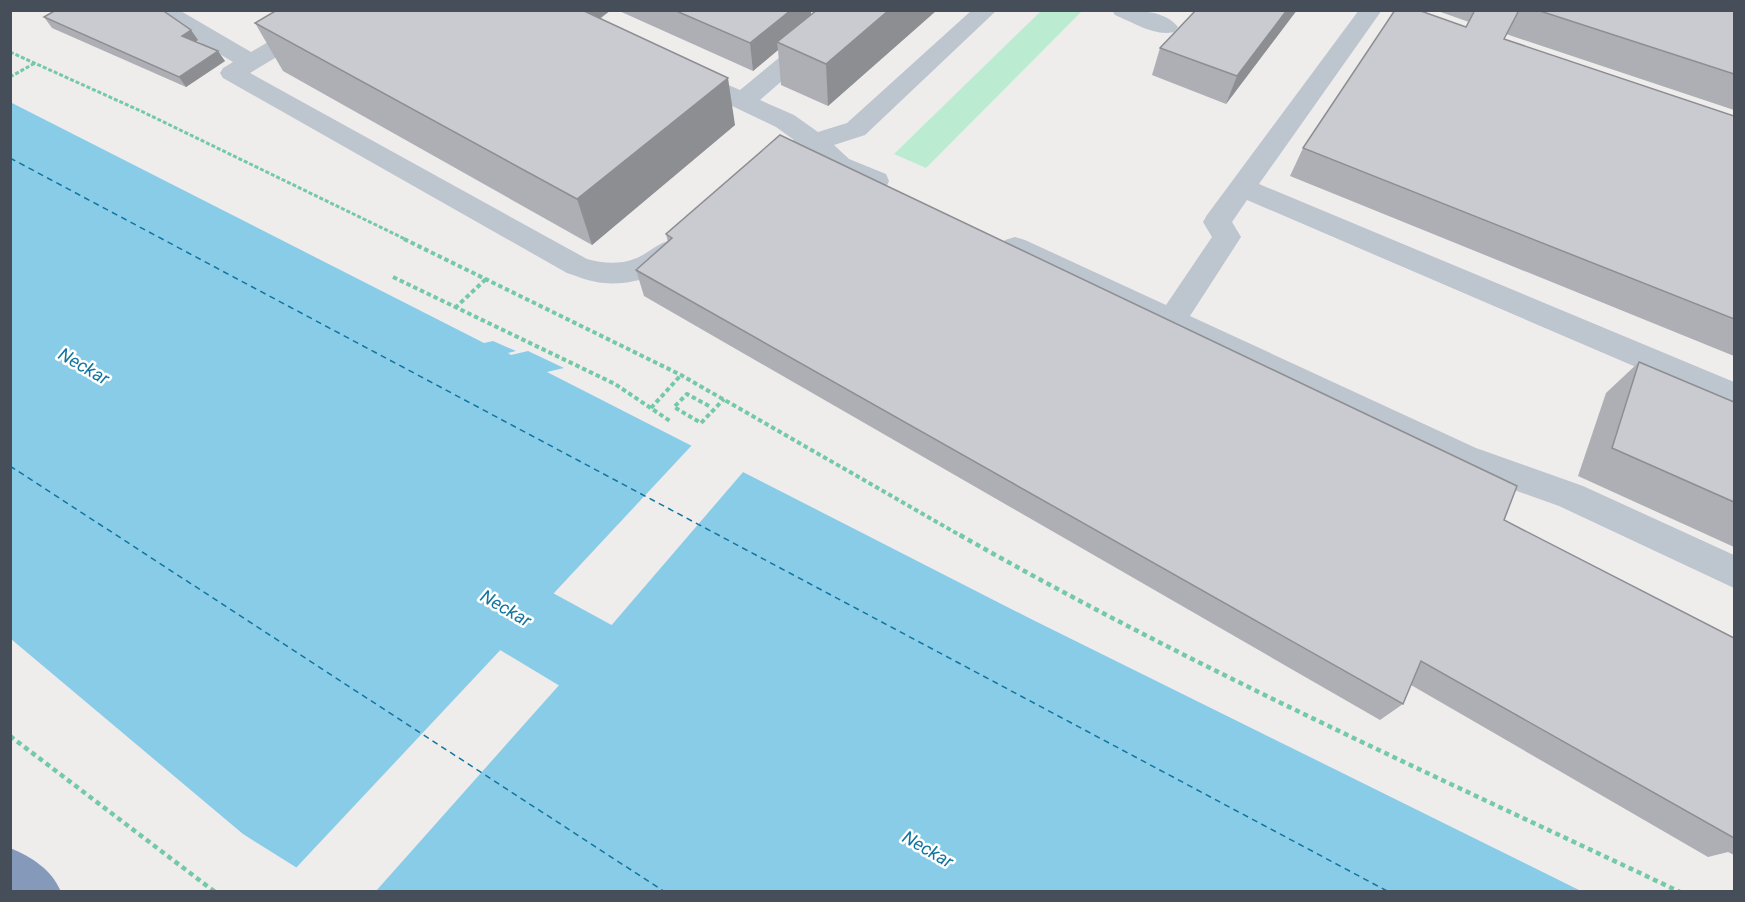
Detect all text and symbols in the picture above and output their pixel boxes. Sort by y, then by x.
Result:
water label: Neckar [55,343,114,389]
water label: Neckar [477,585,536,631]
water label: Neckar [899,826,958,872]

